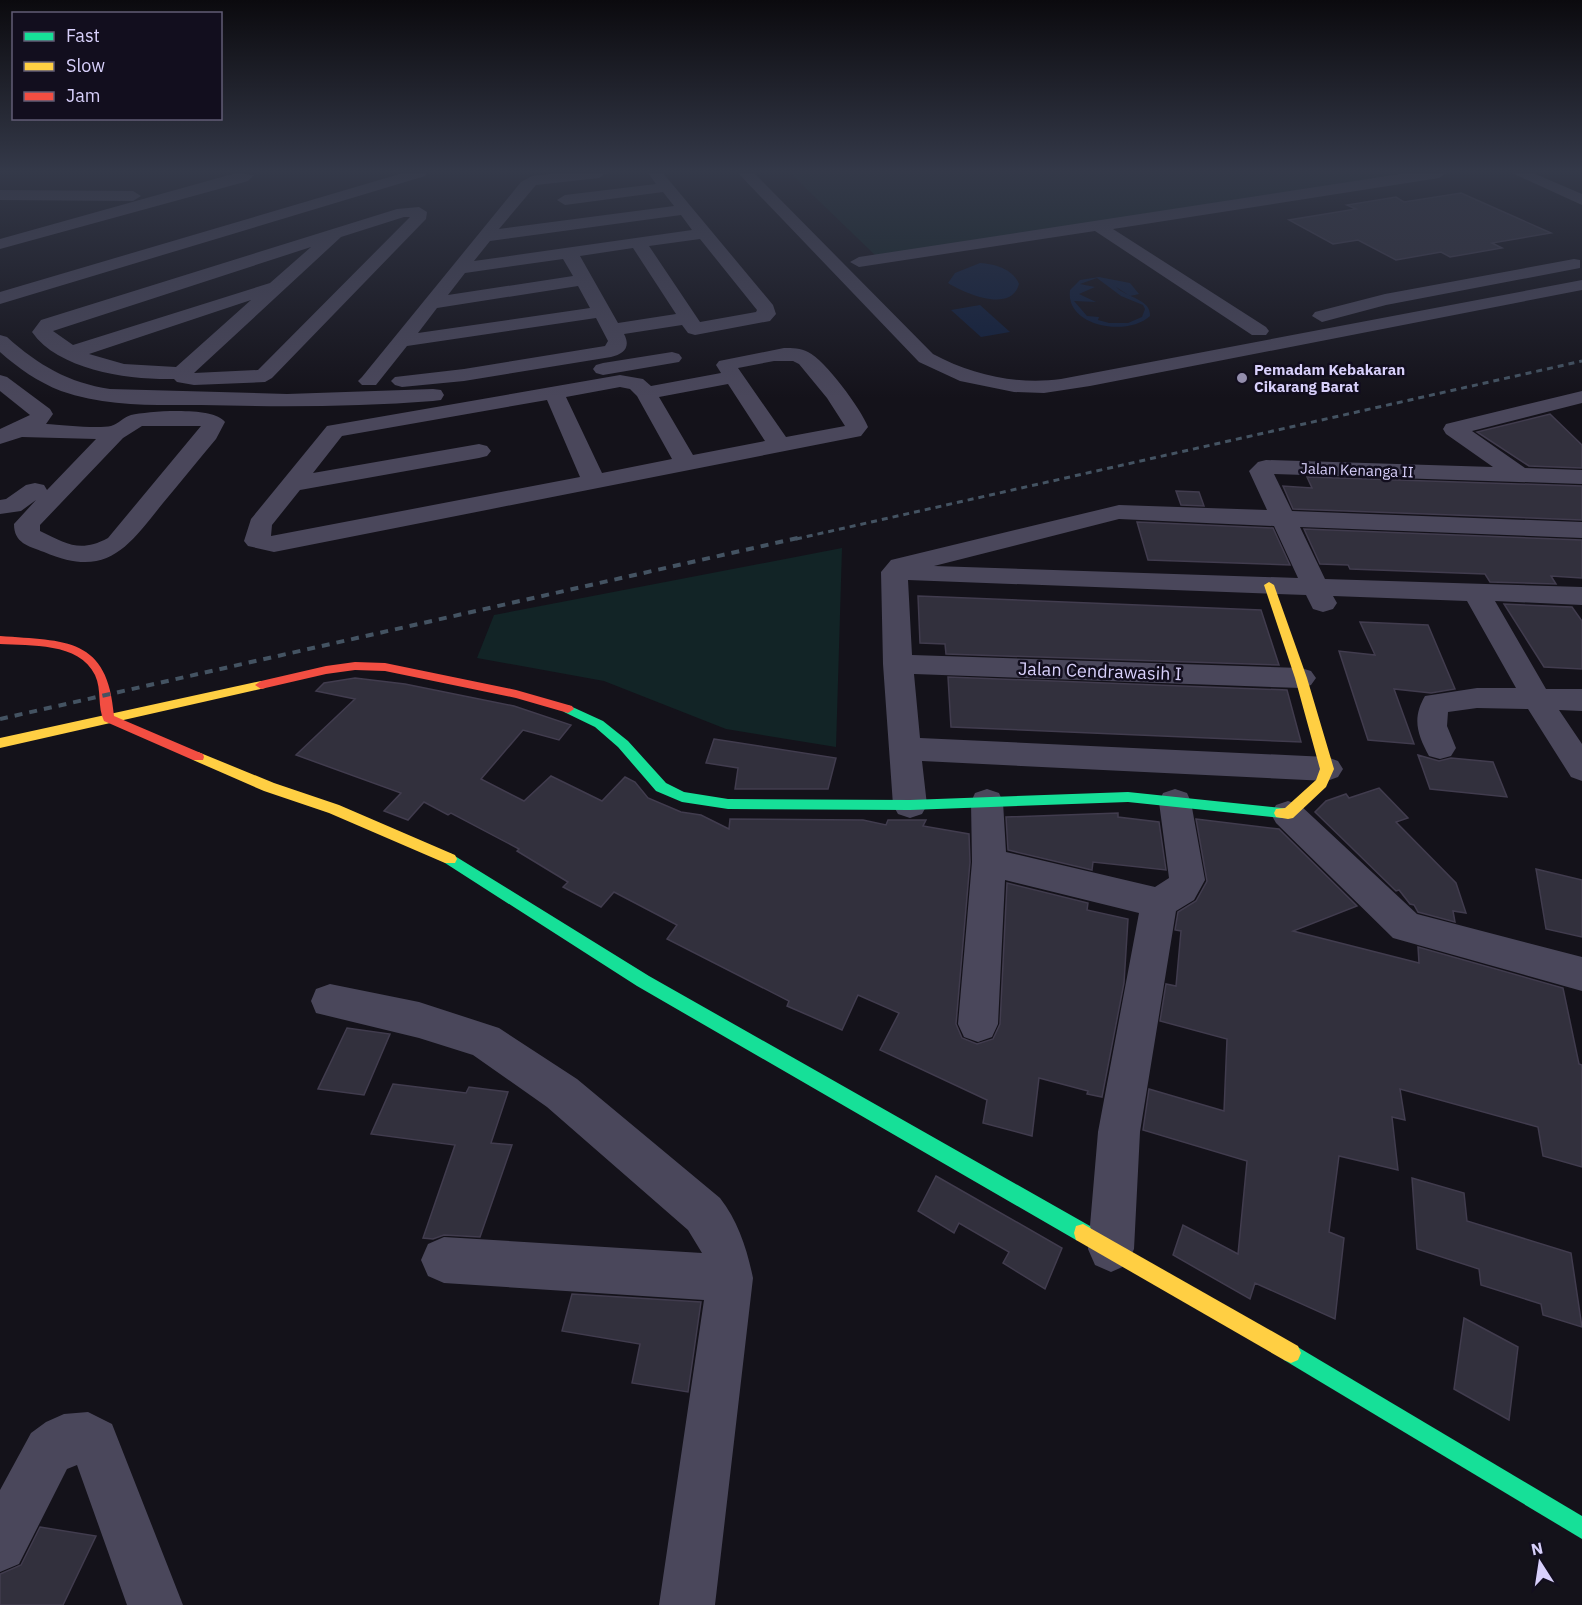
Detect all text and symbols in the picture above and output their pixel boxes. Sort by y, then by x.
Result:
legend [12,12,222,120]
text: Fast [66,24,100,47]
text: Slow [66,54,105,77]
text: Jam [66,84,101,107]
place label: Pemadam Kebakaran Cikarang Barat [1254,360,1405,396]
marker: Pemadam Kebakaran Cikarang Barat [1235,371,1249,385]
street label: Jalan Kenanga II [1300,459,1414,481]
street label: Jalan Cendrawasih I [1018,657,1182,685]
north arrow [1510,1533,1570,1593]
text: N [1529,1537,1545,1559]

